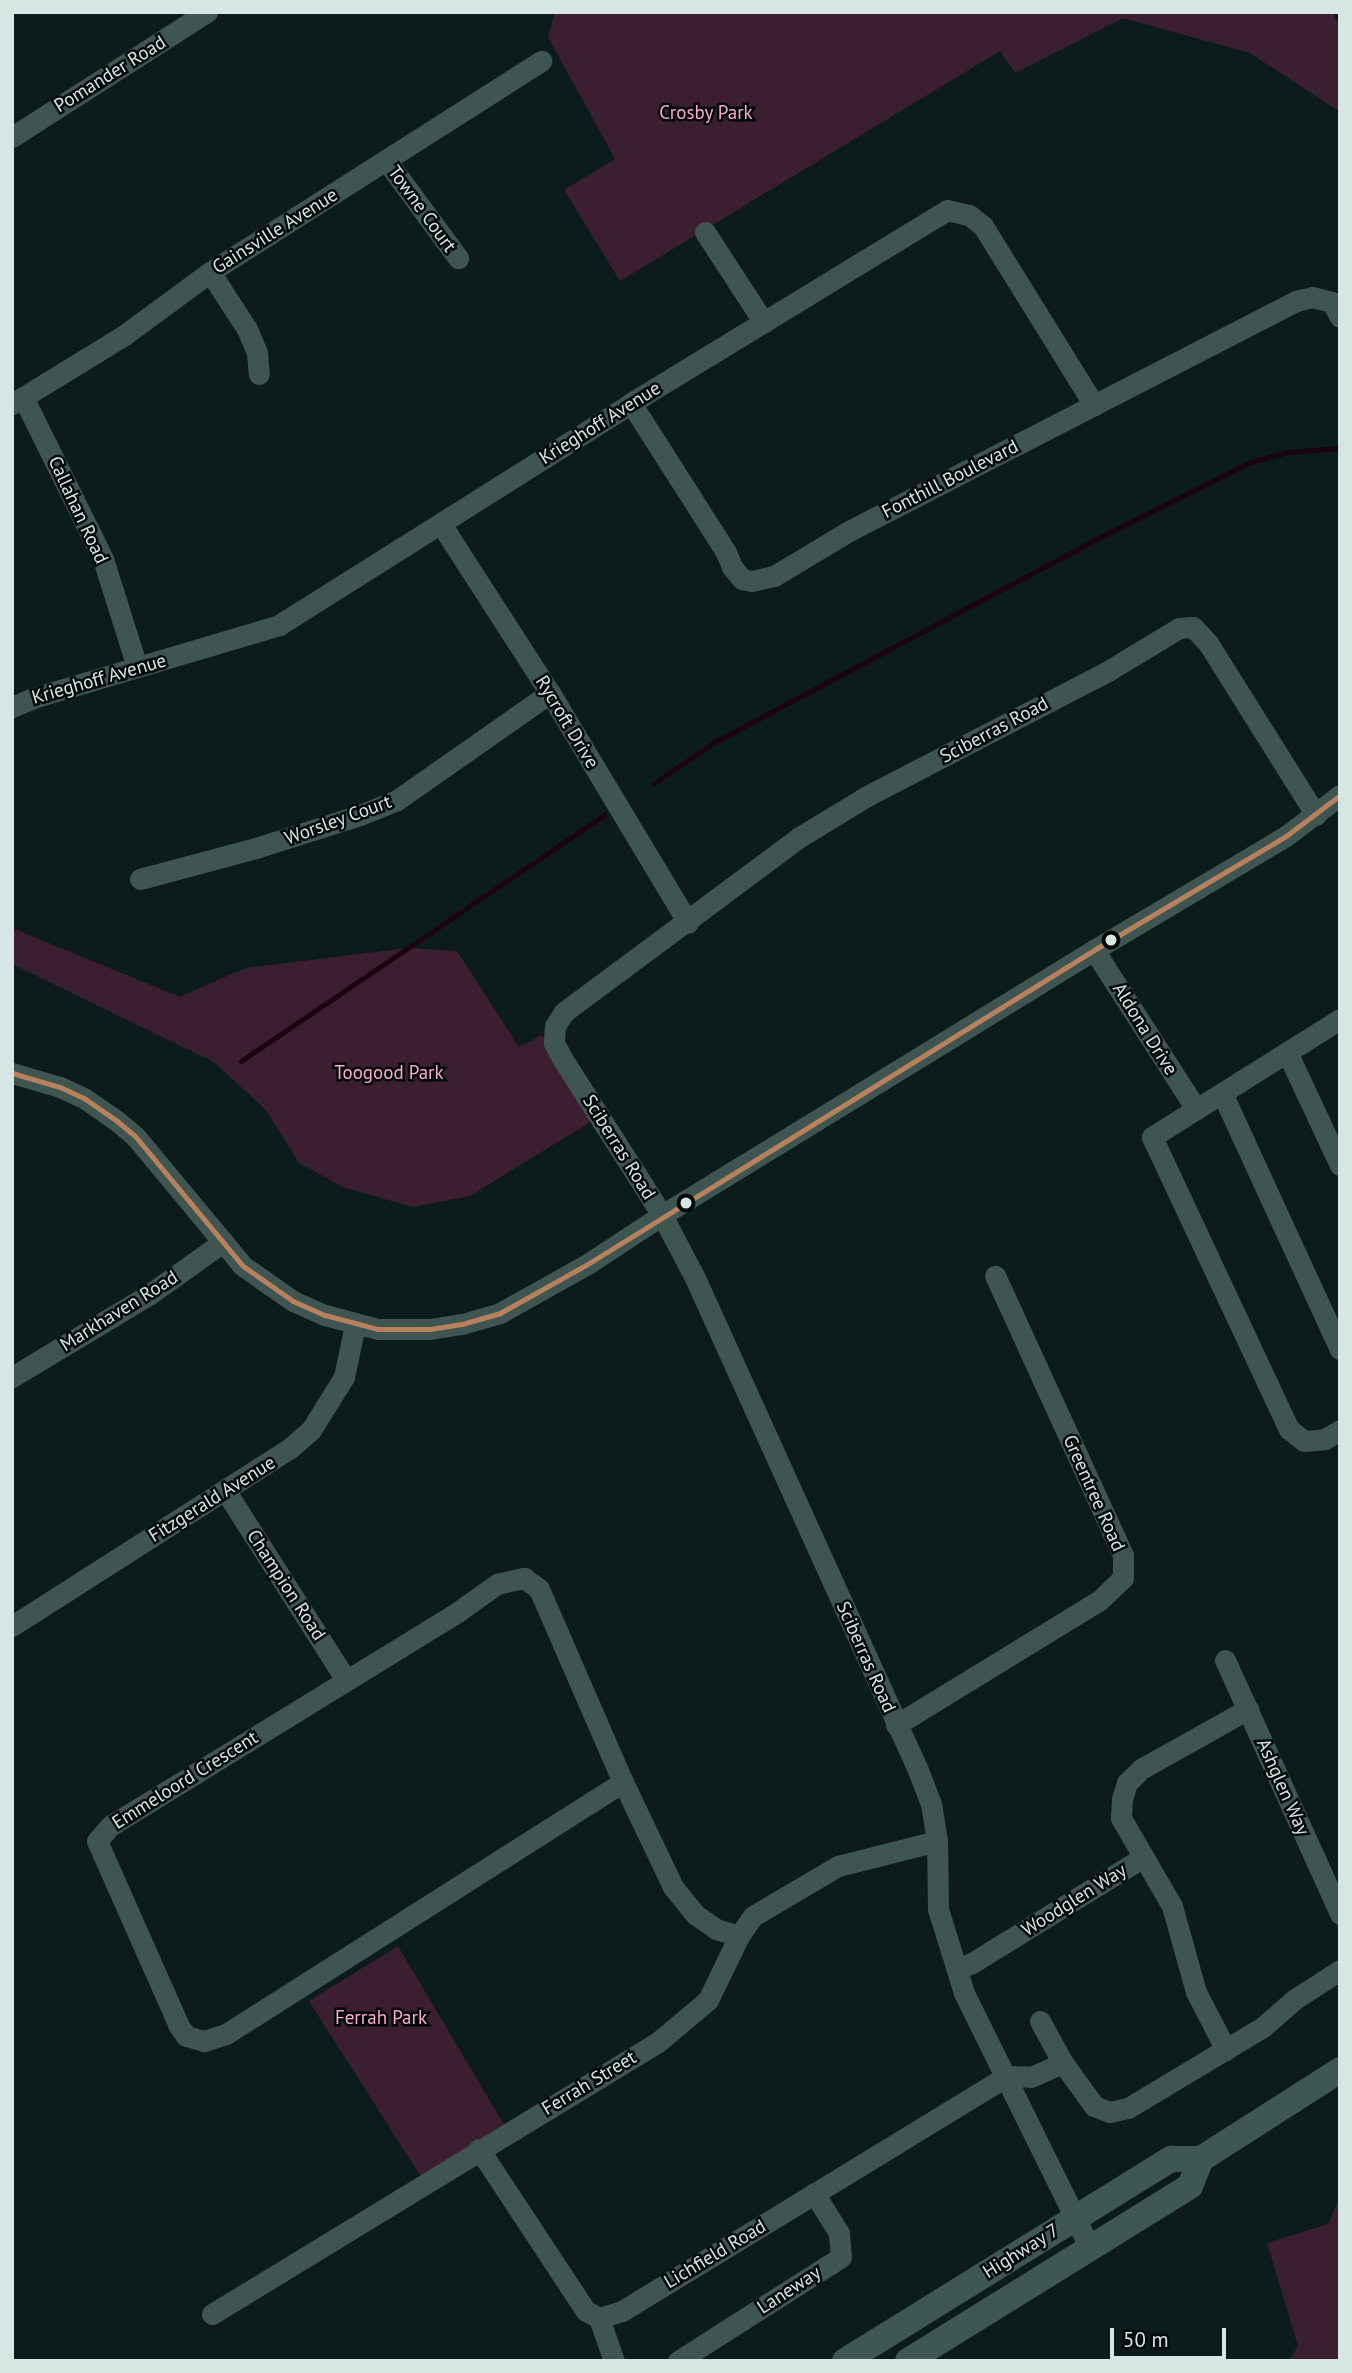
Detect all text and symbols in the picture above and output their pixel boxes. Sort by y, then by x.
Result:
street label: Pomander Road [50,31,170,117]
park label: Crosby Park [659,102,753,124]
street label: Towne Court [383,161,461,257]
street label: Gainsville Avenue [208,183,342,279]
street label: Krieghoff Avenue [535,376,665,470]
street label: Fonthill Boulevard [878,435,1022,523]
street label: Callahan Road [43,453,113,567]
street label: Krieghoff Avenue [29,649,169,709]
street label: Rycroft Drive [530,671,604,773]
street label: Sciberras Road [936,692,1052,768]
street label: Worsley Court [281,790,395,850]
unlabelled marker [1104,933,1118,947]
street label: Aldona Drive [1108,979,1182,1079]
park label: Toogood Park [334,1062,444,1084]
street label: Sciberras Road [578,1090,660,1204]
unlabelled marker [679,1196,693,1210]
street label: Markhaven Road [56,1266,182,1356]
street label: Greentree Road [1058,1431,1130,1555]
street label: Fitzgerald Avenue [144,1451,280,1547]
street label: Champion Road [242,1525,330,1645]
street label: Sciberras Road [831,1598,901,1716]
street label: Emmeloord Crescent [108,1726,262,1834]
street label: Ashglen Way [1252,1735,1314,1839]
street label: Woodglen Way [1017,1859,1131,1941]
park label: Ferrah Park [335,2007,427,2029]
street label: Ferrah Street [538,2046,640,2120]
street label: Lichfield Road [660,2215,770,2293]
street label: Highway 7 [978,2219,1064,2283]
street label: Laneway [753,2261,825,2319]
scale bar [1114,2314,1230,2358]
text: 50 m [1123,2326,1169,2353]

